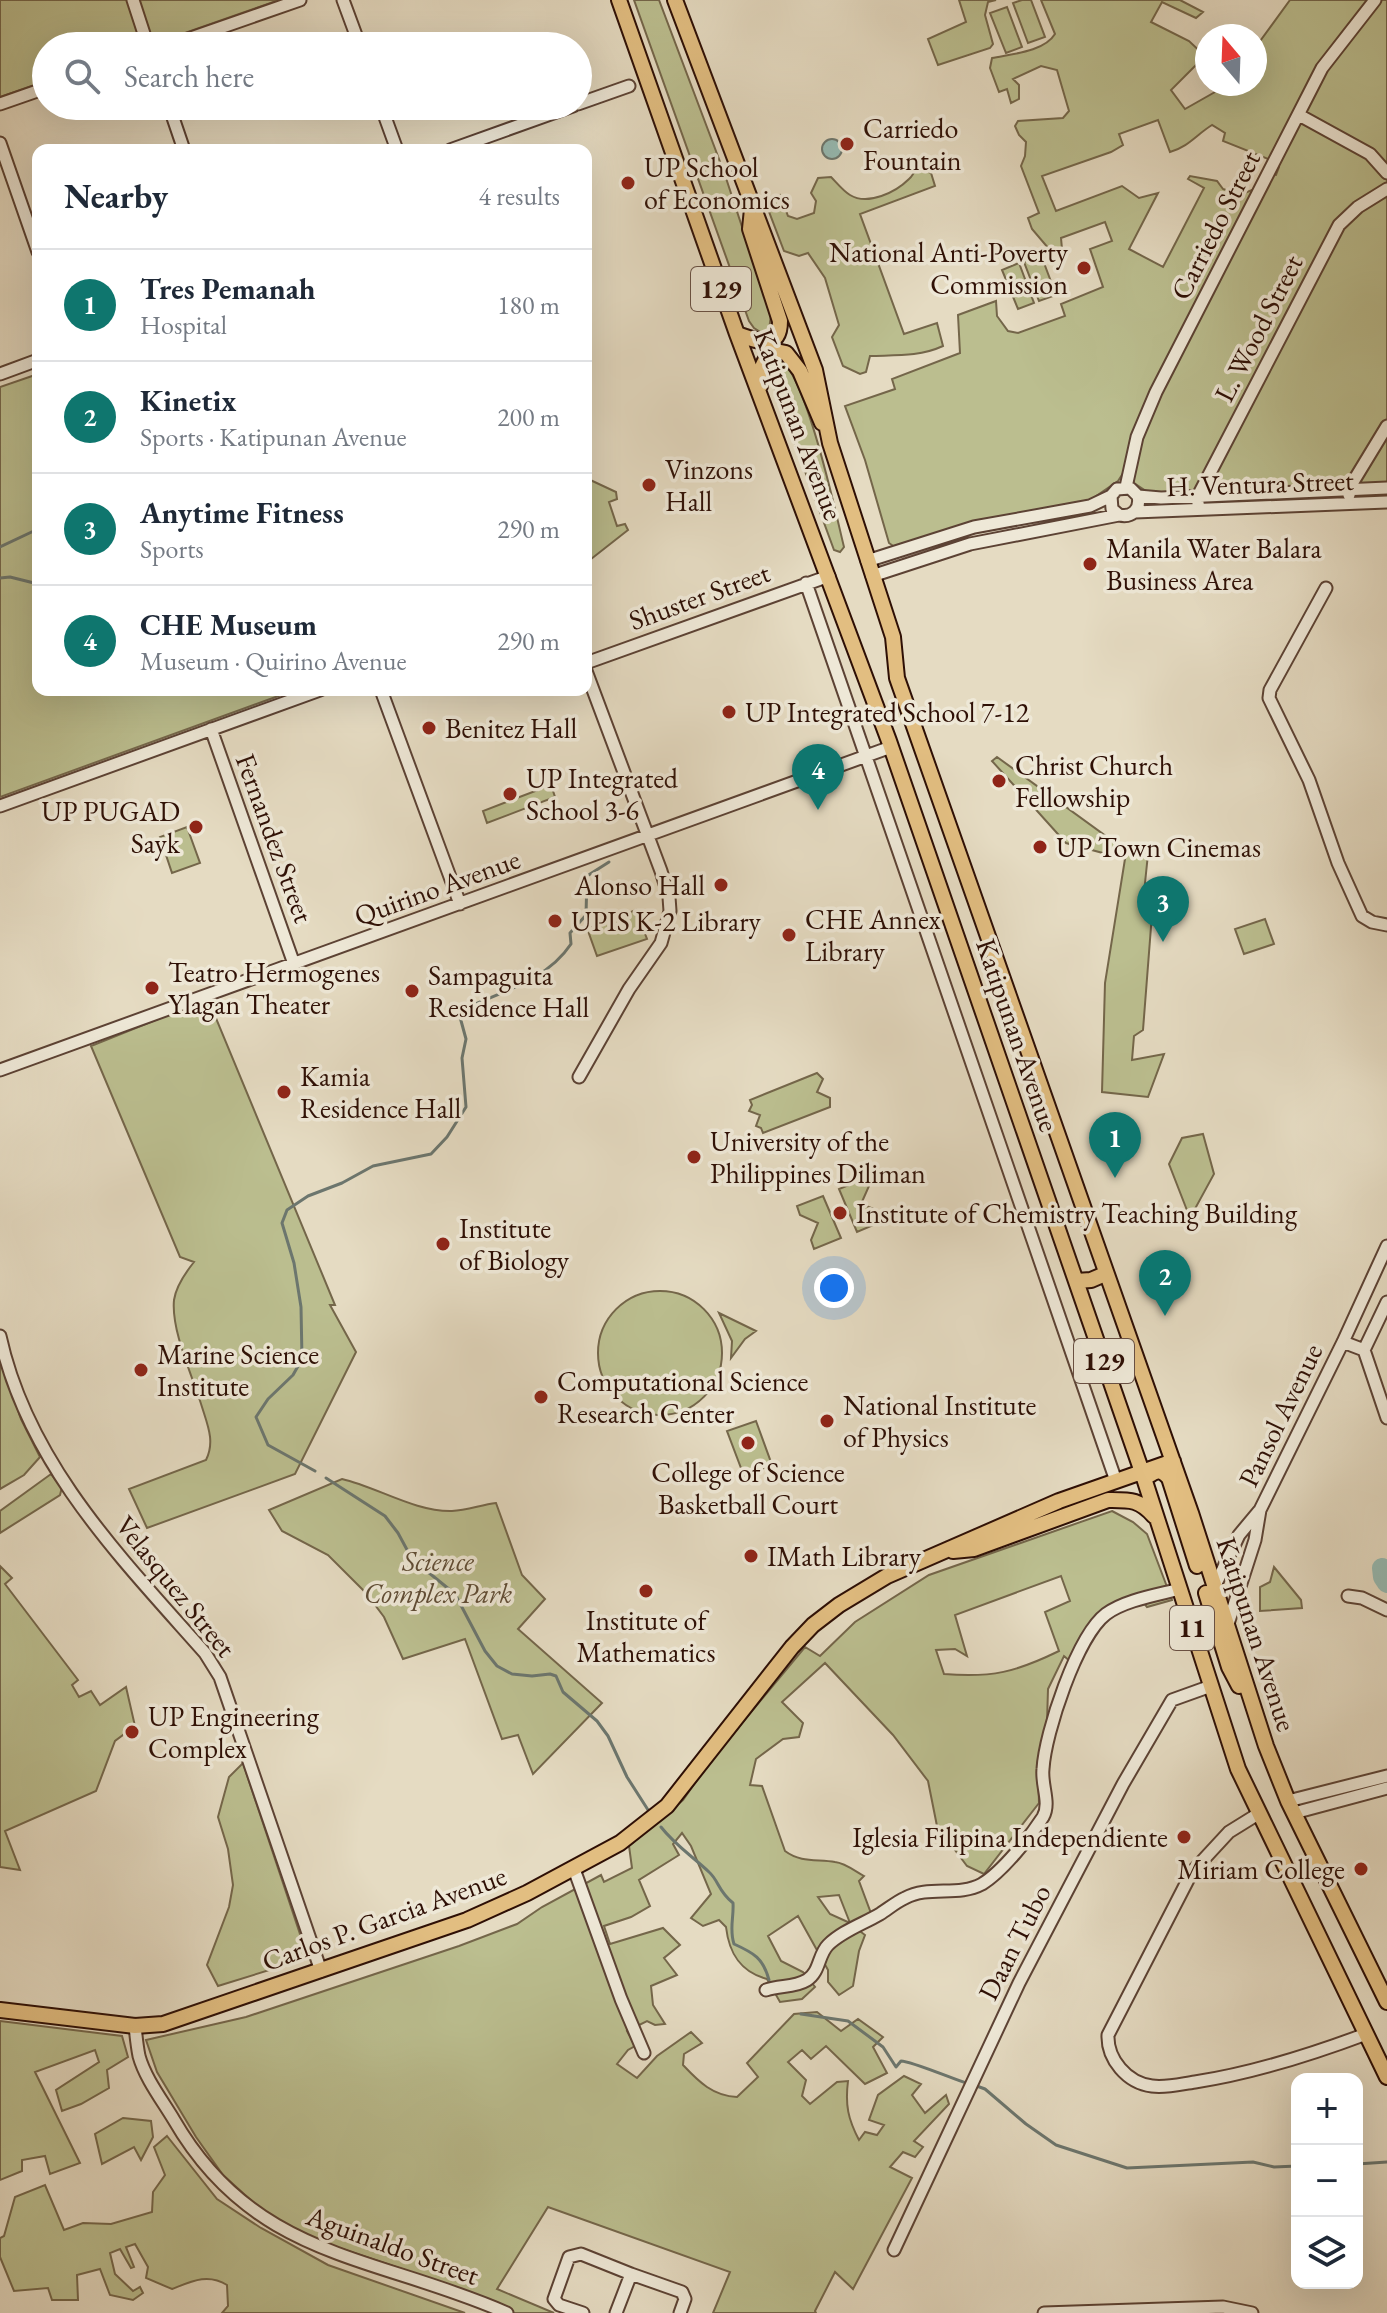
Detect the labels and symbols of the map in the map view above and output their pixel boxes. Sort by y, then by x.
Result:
north arrow [1195,24,1267,96]
place label: Carriedo Fountain [863,110,962,178]
marker: Carriedo Fountain [838,135,856,153]
street label: Carriedo Street [1162,144,1268,306]
place label: UP School of Economics [644,149,790,217]
marker: UP School of Economics [619,174,637,192]
place label: National Anti-Poverty Commission [829,234,1069,302]
street label: L. Wood Street [1206,248,1311,408]
marker: National Anti-Poverty Commission [1075,259,1093,277]
road number: 129 [691,267,751,311]
street label: Katipunan Avenue [746,323,852,525]
place label: Vinzons Hall [665,451,753,519]
street label: H. Ventura Street [1166,462,1355,504]
marker: Vinzons Hall [640,476,658,494]
place label: Manila Water Balara Business Area [1106,530,1323,598]
street label: Shuster Street [624,554,775,638]
marker: Manila Water Balara Business Area [1081,555,1099,573]
place label: UP Integrated School 7-12 [745,694,1030,730]
marker: UP Integrated School 7-12 [720,703,738,721]
place label: Benitez Hall [445,710,577,746]
marker: Benitez Hall [420,719,438,737]
pin: 4 [792,744,844,810]
place label: Christ Church Fellowship [1015,747,1173,815]
street label: Fernandez Street [228,749,322,928]
place label: UP Integrated School 3-6 [526,760,679,828]
marker: Christ Church Fellowship [990,772,1008,790]
marker: UP Integrated School 3-6 [501,785,519,803]
place label: UP PUGAD Sayk [41,793,181,861]
marker: UP PUGAD Sayk [187,818,205,836]
place label: UP Town Cinemas [1056,829,1261,865]
marker: UP Town Cinemas [1031,838,1049,856]
street label: Quirino Avenue [349,840,525,934]
place label: Alonso Hall [573,867,705,903]
marker: Alonso Hall [712,876,730,894]
pin: 3 [1137,876,1189,942]
place label: CHE Annex Library [805,901,940,969]
place label: UPIS K-2 Library [571,903,762,939]
marker: UPIS K-2 Library [546,912,564,930]
marker: CHE Annex Library [780,926,798,944]
street label: Katipunan Avenue [968,934,1068,1136]
place label: Teatro Hermogenes Ylagan Theater [168,954,380,1022]
place label: Sampaguita Residence Hall [428,957,590,1025]
marker: Teatro Hermogenes Ylagan Theater [143,979,161,997]
marker: Sampaguita Residence Hall [403,982,421,1000]
place label: Kamia Residence Hall [300,1058,462,1126]
marker: Kamia Residence Hall [275,1083,293,1101]
pin: 1 [1089,1112,1141,1178]
place label: University of the Philippines Diliman [710,1123,926,1191]
marker: University of the Philippines Diliman [685,1148,703,1166]
place label: Institute of Chemistry Teaching Building [856,1195,1298,1231]
marker: Institute of Chemistry Teaching Building [831,1204,849,1222]
place label: Institute of Biology [459,1210,570,1278]
marker: Institute of Biology [434,1235,452,1253]
pin: 2 [1139,1250,1191,1316]
your location [814,1268,854,1308]
place label: Marine Science Institute [157,1336,319,1404]
street label: Pansol Avenue [1230,1337,1330,1493]
road number: 129 [1074,1339,1134,1383]
marker: Marine Science Institute [132,1361,150,1379]
place label: Computational Science Research Center [557,1363,808,1431]
place label: National Institute of Physics [843,1387,1036,1455]
marker: Computational Science Research Center [532,1388,550,1406]
marker: National Institute of Physics [818,1412,836,1430]
marker: College of Science Basketball Court [739,1434,757,1452]
place label: College of Science Basketball Court [651,1454,845,1522]
street label: Velasquez Street [108,1508,244,1664]
street label: Katipunan Avenue [1209,1532,1305,1736]
place label: IMath Library [767,1538,922,1574]
park label: Science Complex Park [364,1543,513,1611]
marker: IMath Library [742,1547,760,1565]
marker: Institute of Mathematics [637,1582,655,1600]
place label: Institute of Mathematics [576,1602,716,1670]
road number: 11 [1170,1606,1214,1650]
place label: UP Engineering Complex [148,1698,320,1766]
marker: UP Engineering Complex [123,1723,141,1741]
place label: Iglesia Filipina Independiente [852,1819,1168,1855]
marker: Iglesia Filipina Independiente [1175,1828,1193,1846]
place label: Miriam College [1177,1851,1345,1887]
street label: Carlos P. Garcia Avenue [257,1857,511,1979]
marker: Miriam College [1352,1860,1370,1878]
street label: Daan Tubo [969,1878,1059,2006]
street label: Aguinaldo Street [301,2197,484,2293]

